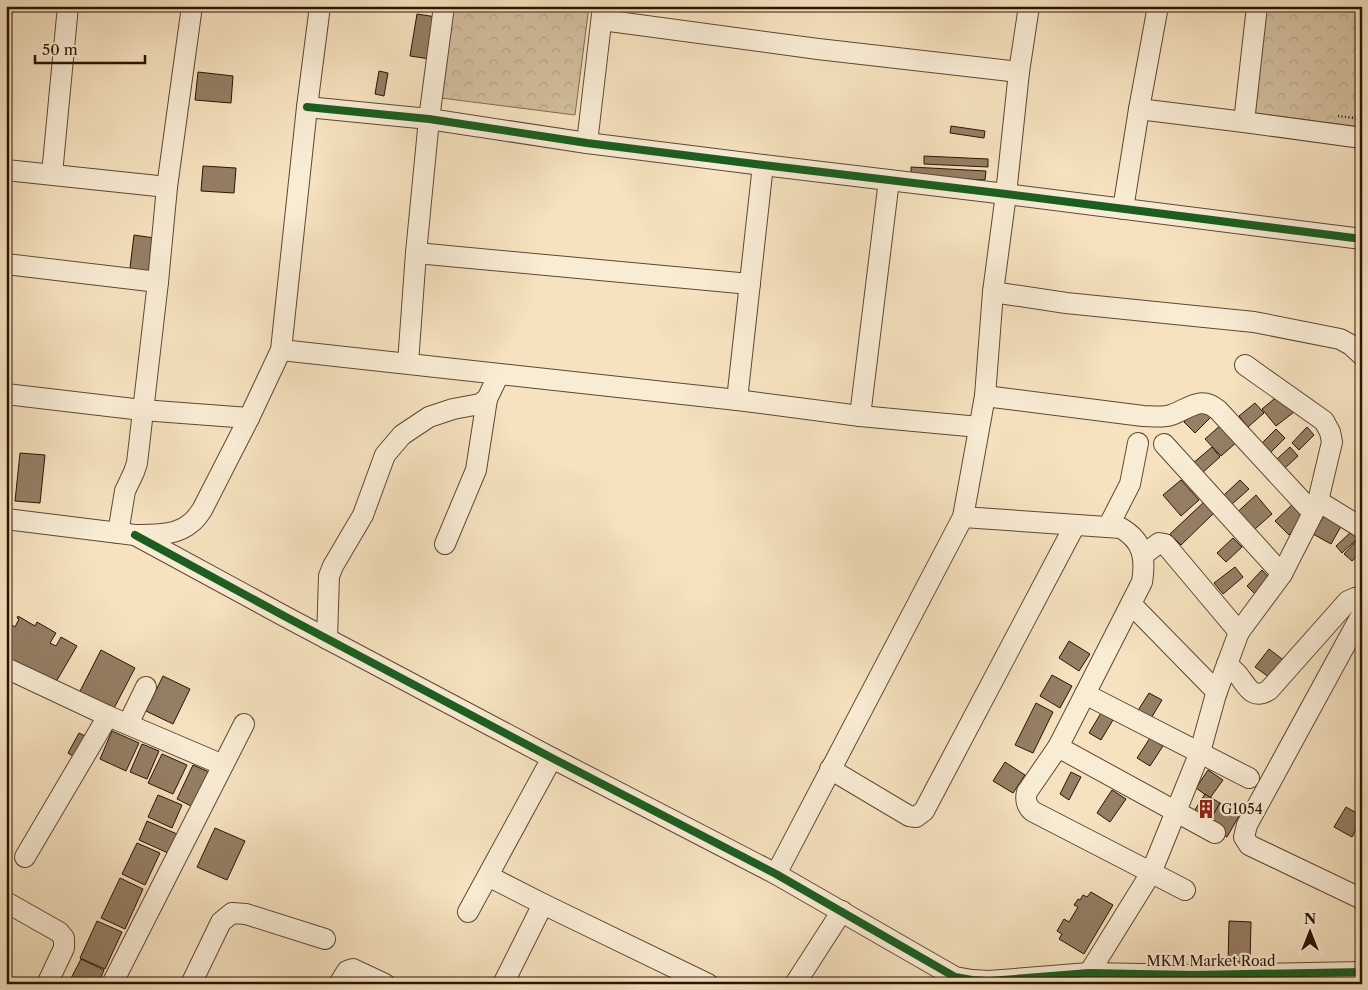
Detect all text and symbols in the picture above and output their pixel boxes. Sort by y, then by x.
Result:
scale bar [35,32,145,64]
text: 50 m [42,40,78,59]
building icon: G1054 [1195,798,1217,820]
place label: G1054 [1221,800,1263,818]
north arrow [1286,908,1336,958]
text: N [1304,910,1316,928]
street label: MKM Market Road [1147,952,1276,970]

